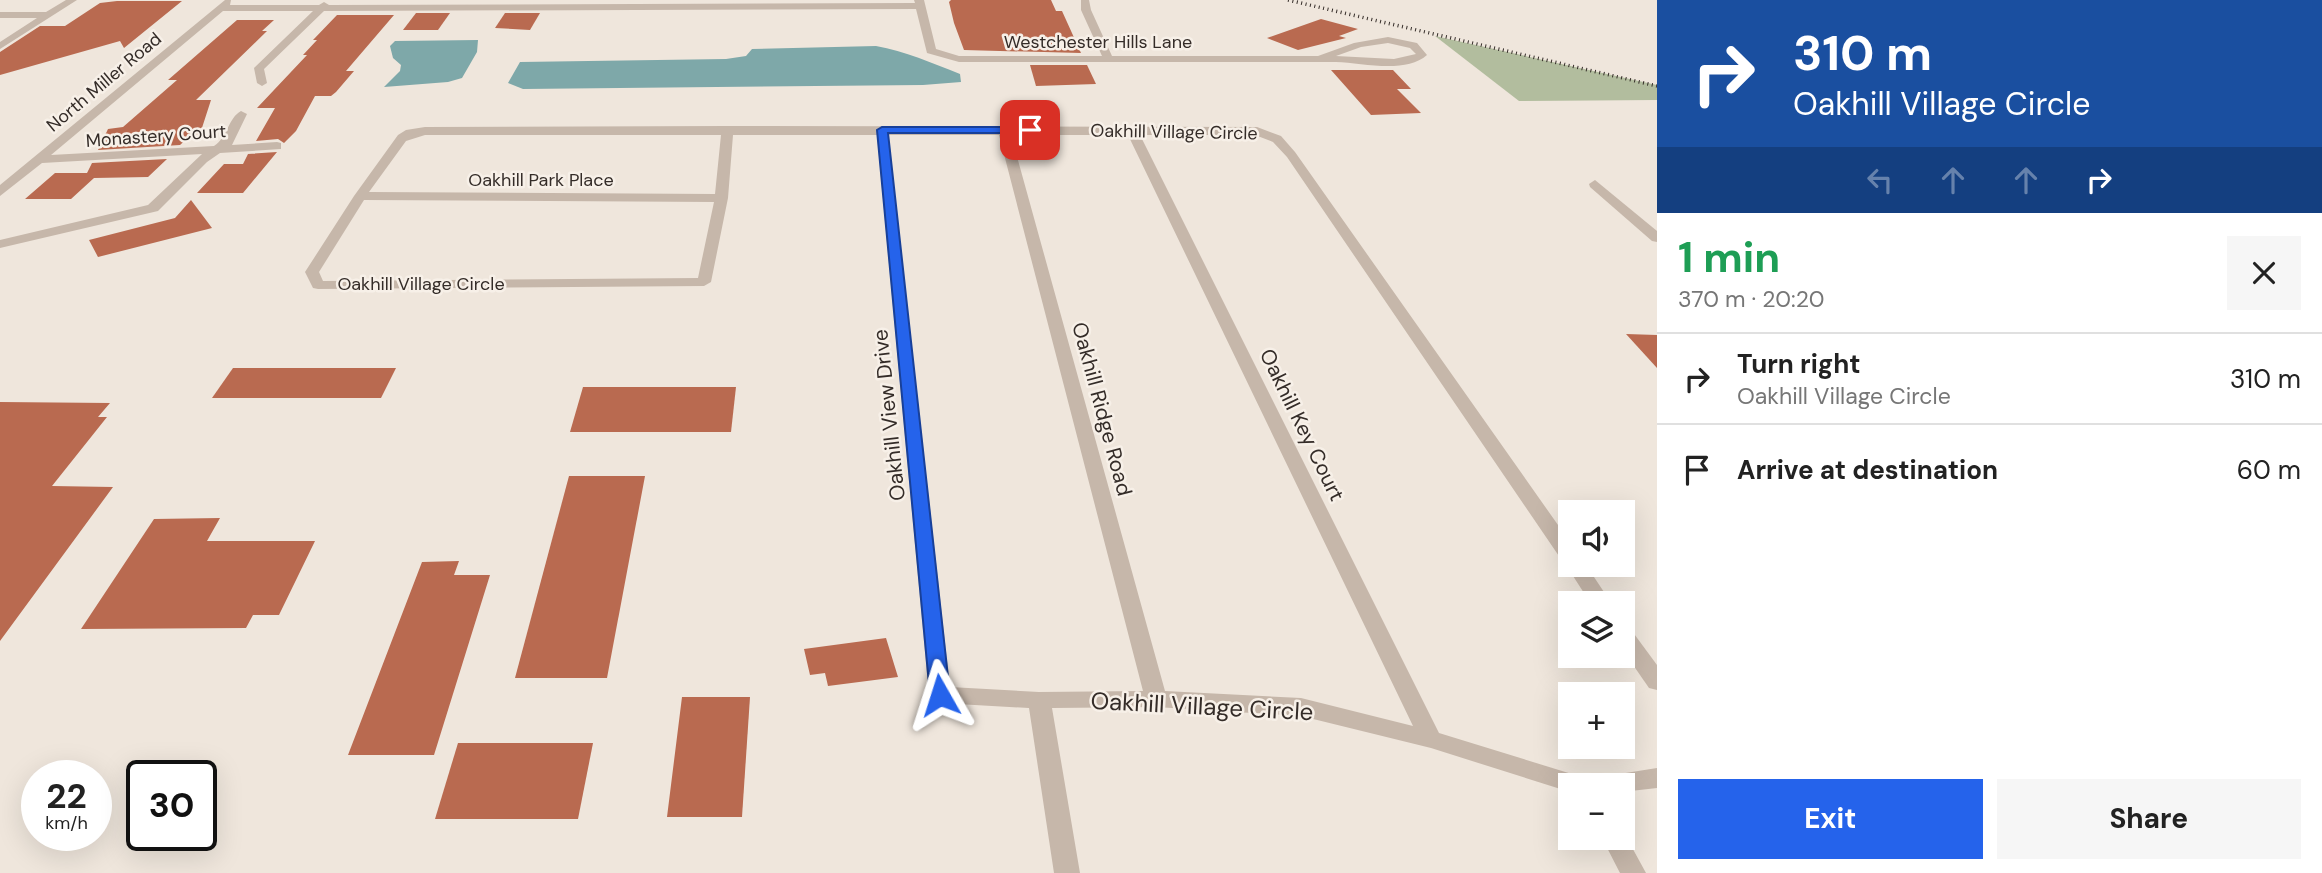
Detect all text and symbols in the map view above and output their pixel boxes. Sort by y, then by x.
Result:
text: 310 m [1793,21,1932,85]
street label: North Miller Road [42,27,166,137]
icon: right [1678,28,1769,119]
street label: Westchester Hills Lane [1004,30,1192,54]
text: Oakhill Village Circle [1793,83,2090,125]
pin [1000,100,1060,160]
icon: arrive [1011,111,1049,149]
street label: Monastery Court [85,119,227,153]
street label: Oakhill Village Circle [1090,119,1258,145]
icon: left [1861,161,1899,199]
icon: ahead [1934,161,1972,199]
icon: ahead [2007,161,2045,199]
icon: right [2080,161,2118,199]
street label: Oakhill Park Place [468,168,614,192]
text: 1 min [1678,230,1780,285]
button: close [2227,236,2301,310]
street label: Oakhill Village Circle [337,272,505,296]
text: 370 m · 20:20 [1678,284,1824,314]
street label: Oakhill Ridge Road [1065,319,1139,499]
street label: Oakhill View Drive [866,328,912,502]
street label: Oakhill Key Court [1253,344,1351,506]
text: Turn right [1737,347,1861,381]
icon: right [1678,360,1716,398]
text: 310 m [2230,362,2301,396]
text: Oakhill Village Circle [1737,381,1951,411]
icon: arrive [1678,451,1716,489]
text: Arrive at destination [1737,453,1998,487]
text: 60 m [2237,453,2301,487]
map controls [1558,500,1635,850]
button: sound [1558,500,1635,577]
button: layers [1558,591,1635,668]
position arrow [903,658,977,732]
button: + [1558,682,1635,759]
street label: Oakhill Village Circle [1090,685,1314,727]
speed limit sign: 30 [126,760,217,851]
text: 22 [46,773,87,819]
button: − [1558,773,1635,850]
button: Exit [1678,779,1983,859]
button: Share [1997,779,2301,859]
text: km/h [45,811,88,835]

